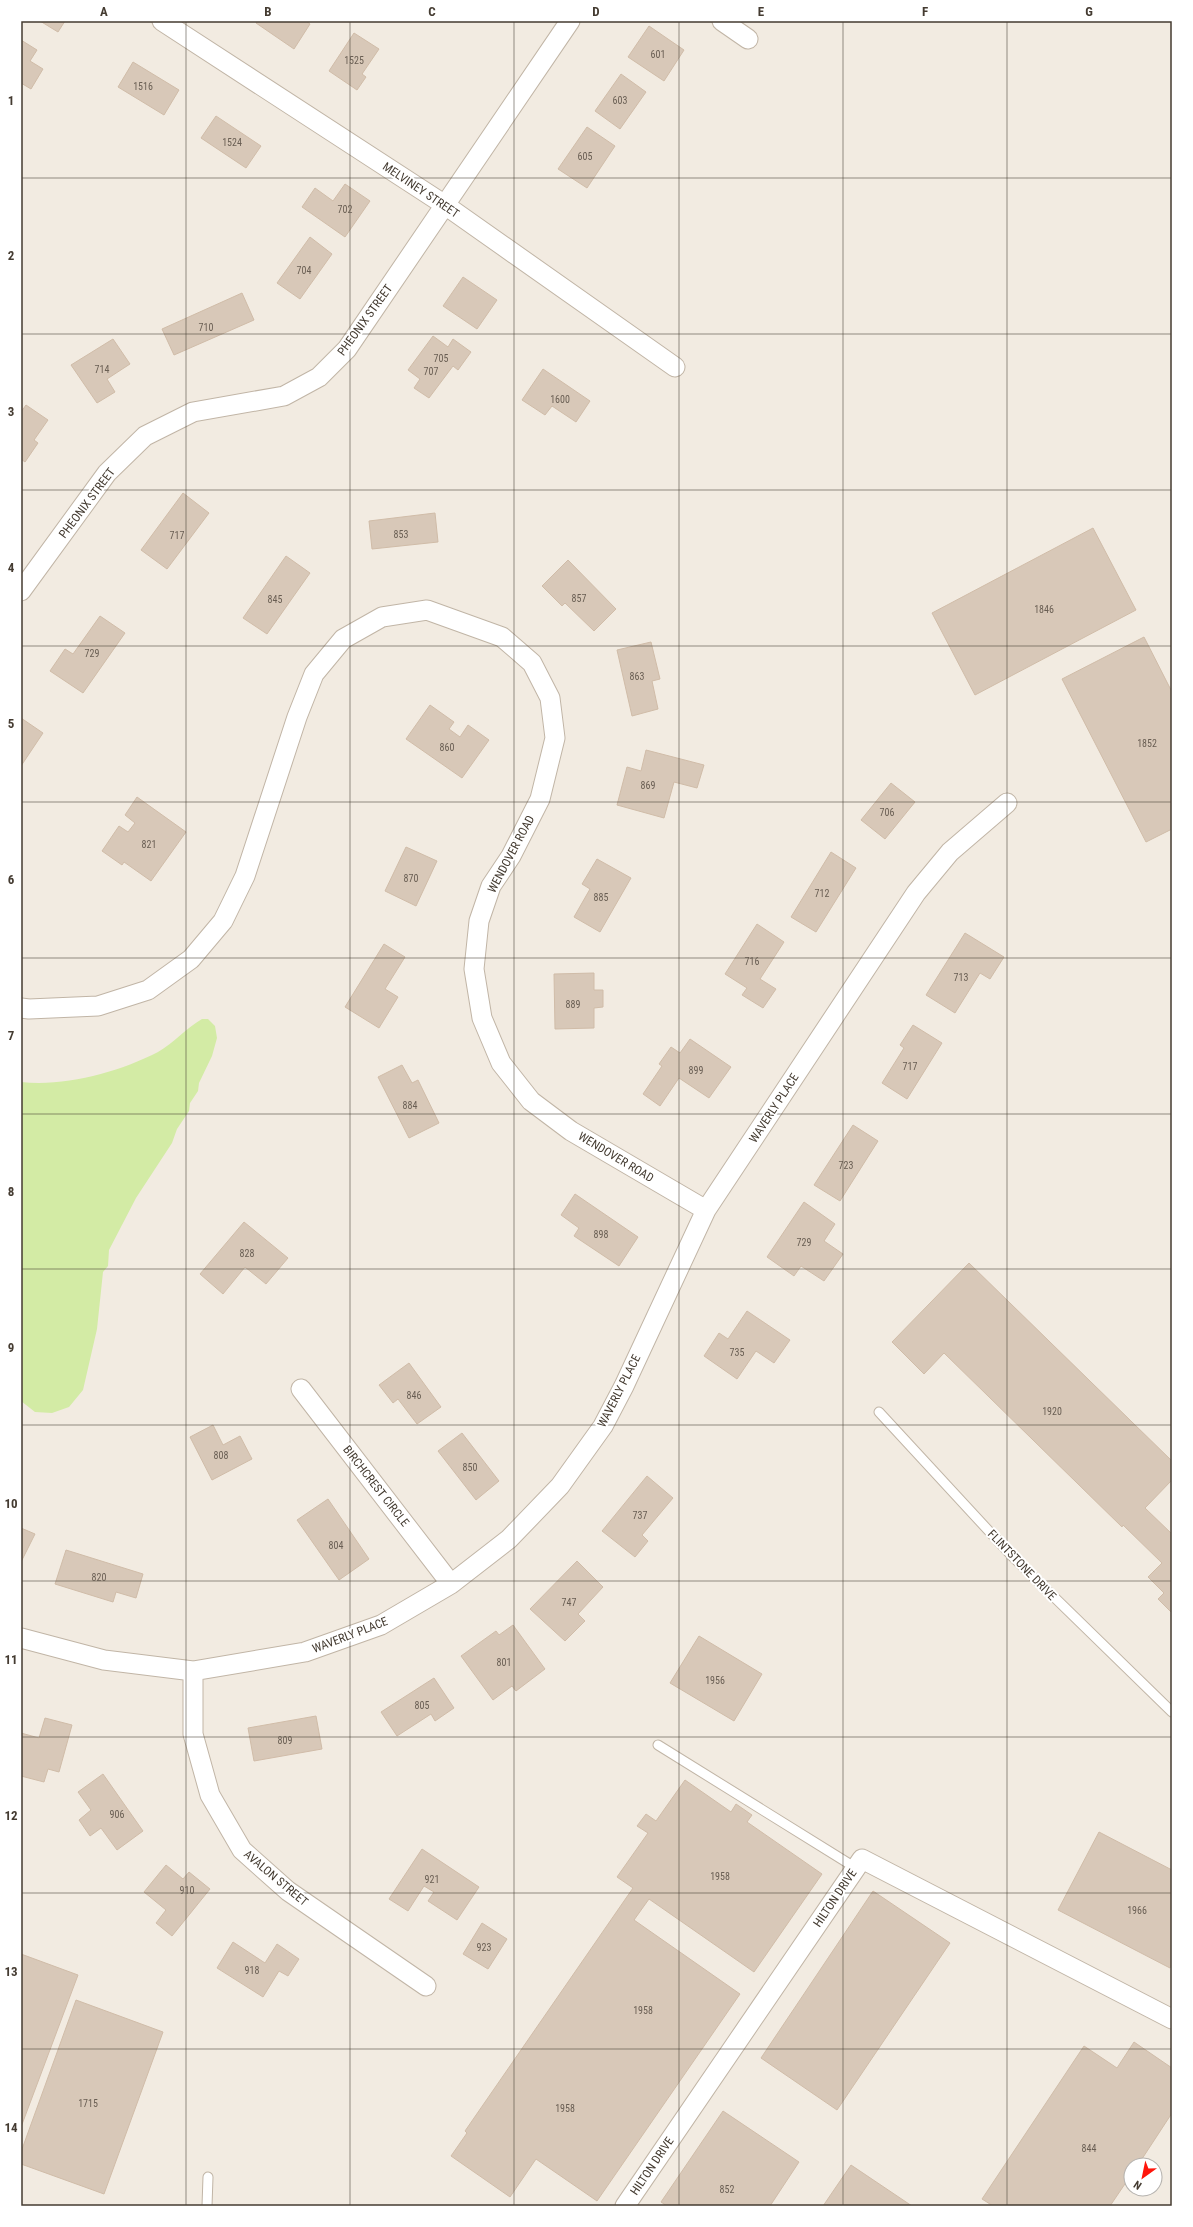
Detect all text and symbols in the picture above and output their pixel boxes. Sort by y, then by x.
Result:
text: A [100,4,108,19]
text: B [264,4,272,19]
text: C [428,4,436,19]
text: D [592,4,600,19]
text: E [758,4,765,19]
text: F [922,4,928,19]
text: G [1085,4,1093,19]
house number: 601 [651,49,665,60]
house number: 1525 [344,55,364,66]
house number: 1516 [133,81,153,92]
text: 1 [8,93,14,108]
house number: 603 [613,95,627,106]
house number: 1524 [222,137,242,148]
house number: 605 [578,151,592,162]
street label: MELVINEY STREET [380,159,462,221]
house number: 702 [338,204,352,215]
text: 2 [8,248,15,263]
house number: 704 [297,265,311,276]
street label: PHEONIX STREET [335,282,395,358]
house number: 710 [199,322,213,333]
house number: 705 [434,353,448,364]
house number: 714 [95,364,109,375]
house number: 707 [424,366,438,377]
house number: 1600 [550,394,570,405]
text: 3 [8,404,14,419]
street label: PHEONIX STREET [56,465,118,541]
house number: 853 [394,529,408,540]
house number: 717 [170,530,184,541]
text: 4 [8,560,15,575]
house number: 857 [572,593,586,604]
house number: 845 [268,594,282,605]
house number: 1846 [1034,604,1054,615]
house number: 729 [85,648,99,659]
house number: 863 [630,671,644,682]
text: 5 [8,716,15,731]
house number: 1852 [1137,738,1157,749]
house number: 860 [440,742,454,753]
house number: 869 [641,780,655,791]
house number: 706 [880,807,894,818]
street label: WENDOVER ROAD [485,813,537,895]
house number: 821 [142,839,156,850]
text: 6 [8,872,15,887]
house number: 870 [404,873,418,884]
house number: 712 [815,888,829,899]
house number: 885 [594,892,608,903]
house number: 716 [745,956,759,967]
house number: 713 [954,972,968,983]
house number: 889 [566,999,580,1010]
text: 7 [8,1028,15,1043]
house number: 717 [903,1061,917,1072]
house number: 899 [689,1065,703,1076]
street label: WAVERLY PLACE [746,1071,802,1145]
house number: 884 [403,1100,417,1111]
street label: WENDOVER ROAD [576,1129,656,1185]
house number: 723 [839,1160,853,1171]
text: 8 [8,1184,14,1199]
house number: 898 [594,1229,608,1240]
house number: 729 [797,1237,811,1248]
house number: 828 [240,1248,254,1259]
text: 9 [8,1340,14,1355]
house number: 735 [730,1347,744,1358]
street label: WAVERLY PLACE [595,1352,643,1430]
house number: 846 [407,1390,421,1401]
house number: 1920 [1042,1406,1062,1417]
street label: BIRCHCREST CIRCLE [340,1443,412,1529]
house number: 808 [214,1450,228,1461]
house number: 850 [463,1462,477,1473]
text: 10 [4,1496,18,1511]
house number: 737 [633,1510,647,1521]
street label: FLINTSTONE DRIVE [985,1527,1059,1603]
house number: 804 [329,1540,343,1551]
house number: 820 [92,1572,106,1583]
house number: 747 [562,1597,576,1608]
street label: WAVERLY PLACE [310,1614,390,1656]
text: 11 [4,1652,18,1667]
house number: 801 [497,1657,511,1668]
house number: 1956 [705,1675,725,1686]
house number: 805 [415,1700,429,1711]
house number: 809 [278,1735,292,1746]
text: 12 [4,1808,18,1823]
house number: 906 [110,1809,124,1820]
street label: AVALON STREET [241,1847,311,1909]
street label: HILTON DRIVE [810,1866,860,1930]
house number: 1958 [710,1871,730,1882]
house number: 921 [425,1874,439,1885]
house number: 910 [180,1885,194,1896]
house number: 1966 [1127,1905,1147,1916]
house number: 923 [477,1942,491,1953]
text: 13 [4,1964,18,1979]
house number: 918 [245,1965,259,1976]
house number: 1958 [633,2005,653,2016]
house number: 1715 [78,2098,98,2109]
house number: 1958 [555,2103,575,2114]
text: 14 [4,2120,18,2135]
street label: HILTON DRIVE [627,2134,677,2198]
house number: 844 [1082,2143,1096,2154]
north arrow [1123,2157,1163,2197]
text: N [1131,2178,1144,2192]
house number: 852 [720,2184,734,2195]

